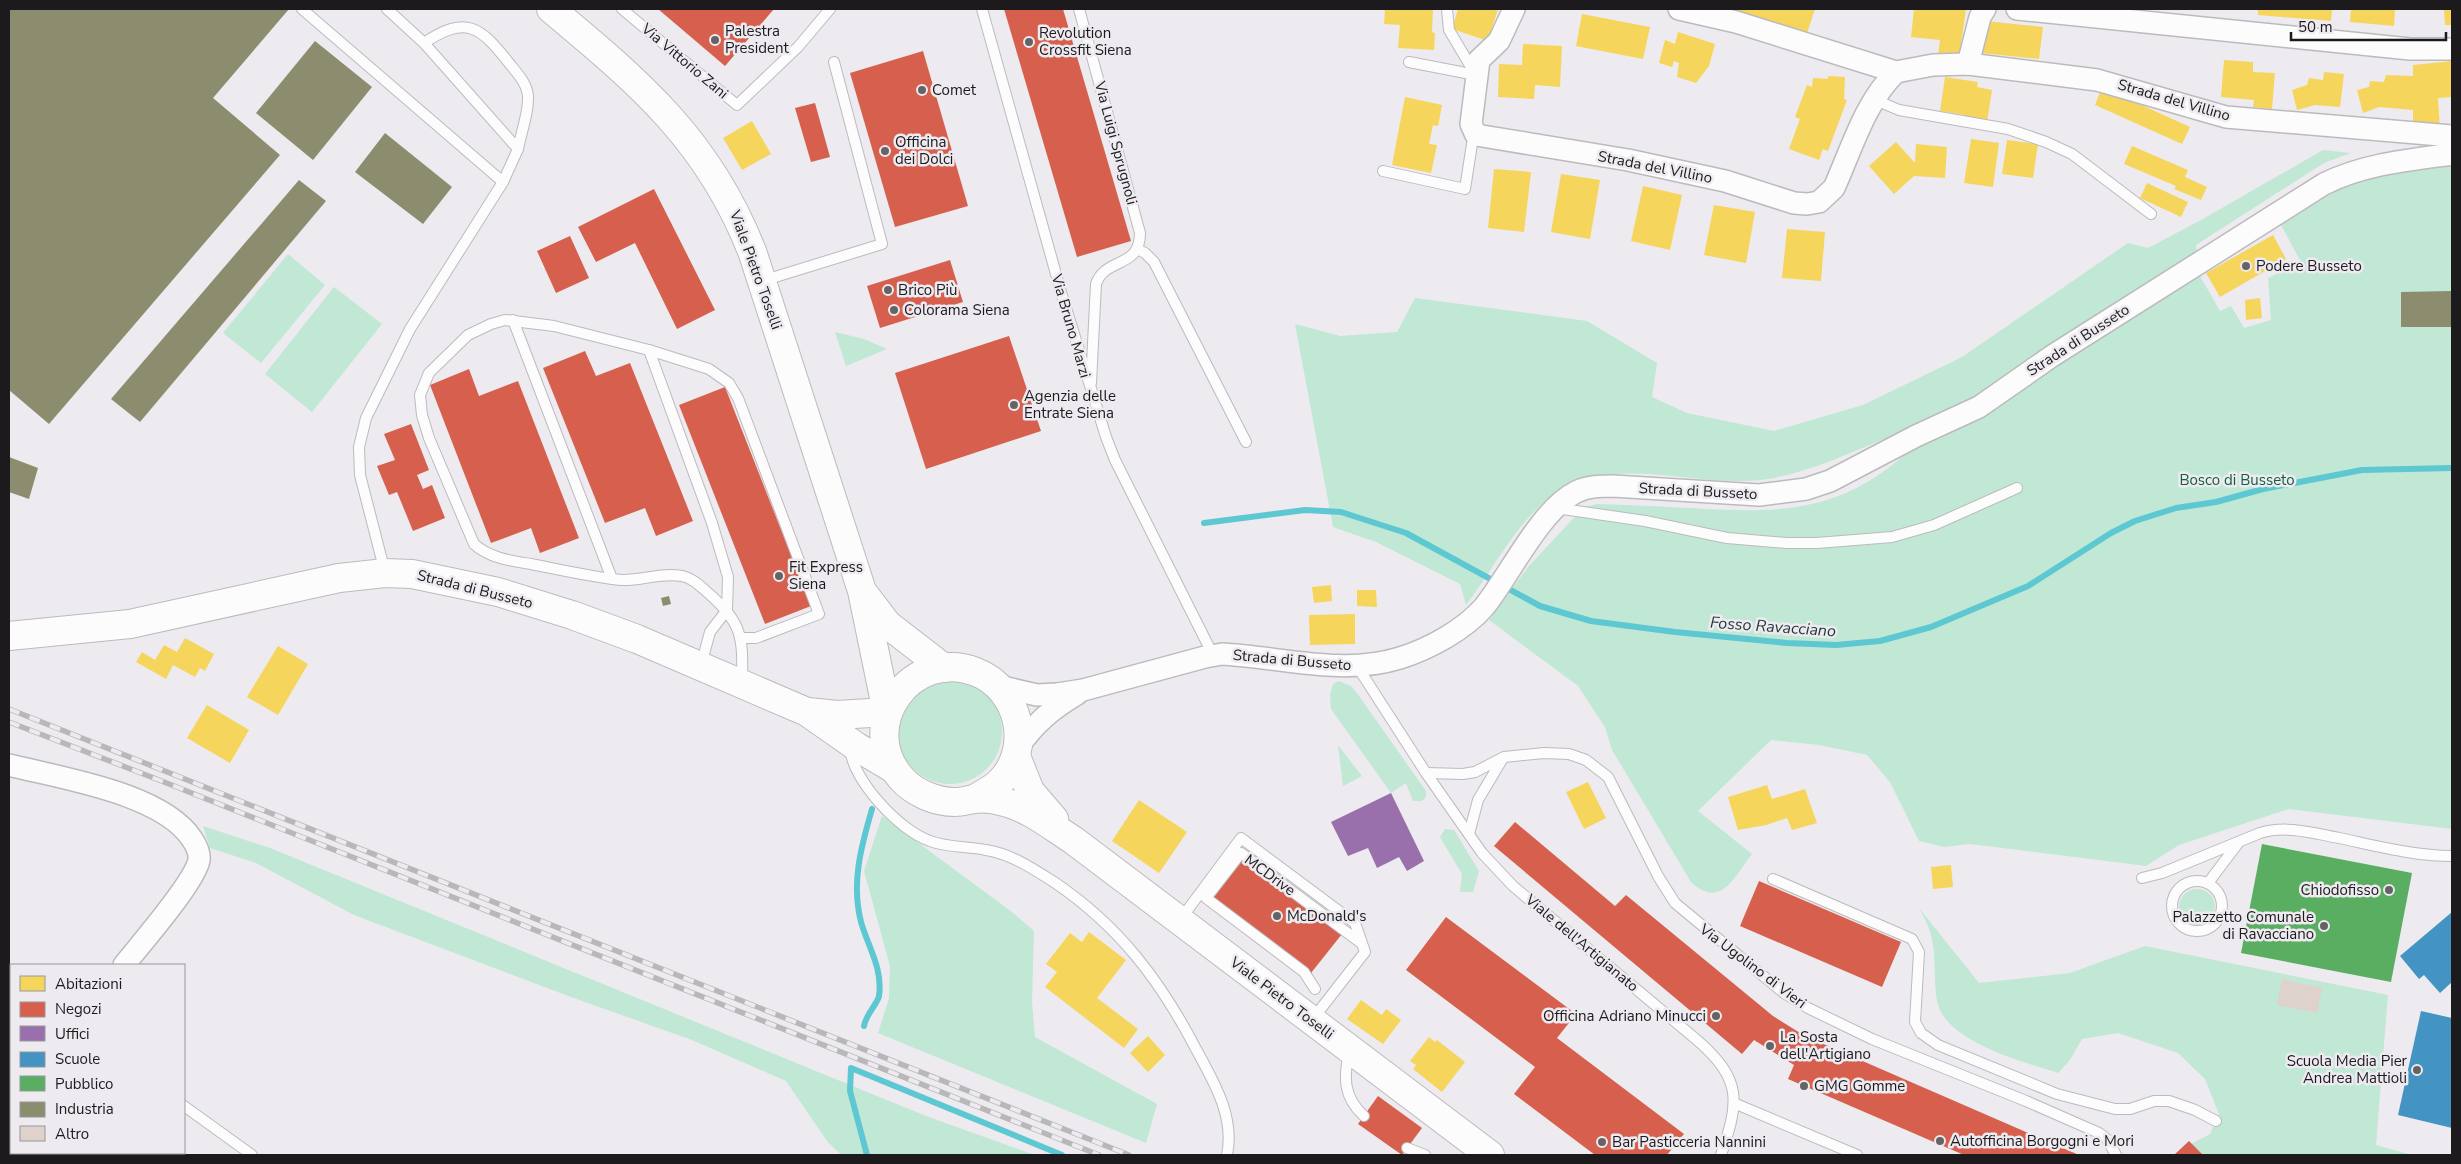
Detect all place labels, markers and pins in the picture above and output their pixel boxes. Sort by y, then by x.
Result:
place label: Palestra President [725,21,790,58]
place label: Revolution Crossfit Siena [1039,23,1132,60]
marker: Palestra President [709,34,721,46]
marker: Revolution Crossfit Siena [1023,36,1035,48]
place label: Comet [932,80,977,100]
marker: Comet [916,84,928,96]
place label: Officina dei Dolci [895,132,953,169]
marker: Officina dei Dolci [879,145,891,157]
place label: Podere Busseto [2256,256,2362,276]
marker: Podere Busseto [2240,260,2252,272]
place label: Brico Più [898,280,957,300]
marker: Brico Più [882,284,894,296]
place label: Colorama Siena [904,300,1010,320]
marker: Colorama Siena [888,304,900,316]
place label: Agenzia delle Entrate Siena [1024,386,1116,423]
marker: Agenzia delle Entrate Siena [1008,399,1020,411]
place label: Fit Express Siena [789,557,863,594]
marker: Fit Express Siena [773,570,785,582]
place label: Chiodofisso [2300,880,2379,900]
marker: Chiodofisso [2383,884,2395,896]
place label: McDonald's [1287,906,1366,926]
place label: Palazzetto Comunale di Ravacciano [2172,907,2314,944]
marker: McDonald's [1271,910,1283,922]
marker: Palazzetto Comunale di Ravacciano [2318,920,2330,932]
place label: Officina Adriano Minucci [1543,1006,1706,1026]
marker: Officina Adriano Minucci [1710,1010,1722,1022]
place label: La Sosta dell'Artigiano [1780,1027,1871,1064]
marker: La Sosta dell'Artigiano [1764,1040,1776,1052]
place label: Scuola Media Pier Andrea Mattioli [2287,1051,2408,1088]
marker: Scuola Media Pier Andrea Mattioli [2411,1064,2423,1076]
place label: GMG Gomme [1814,1076,1905,1096]
marker: GMG Gomme [1798,1080,1810,1092]
place label: Autofficina Borgogni e Mori [1950,1131,2134,1151]
place label: Bar Pasticceria Nannini [1612,1132,1766,1152]
marker: Autofficina Borgogni e Mori [1934,1135,1946,1147]
marker: Bar Pasticceria Nannini [1596,1136,1608,1148]

